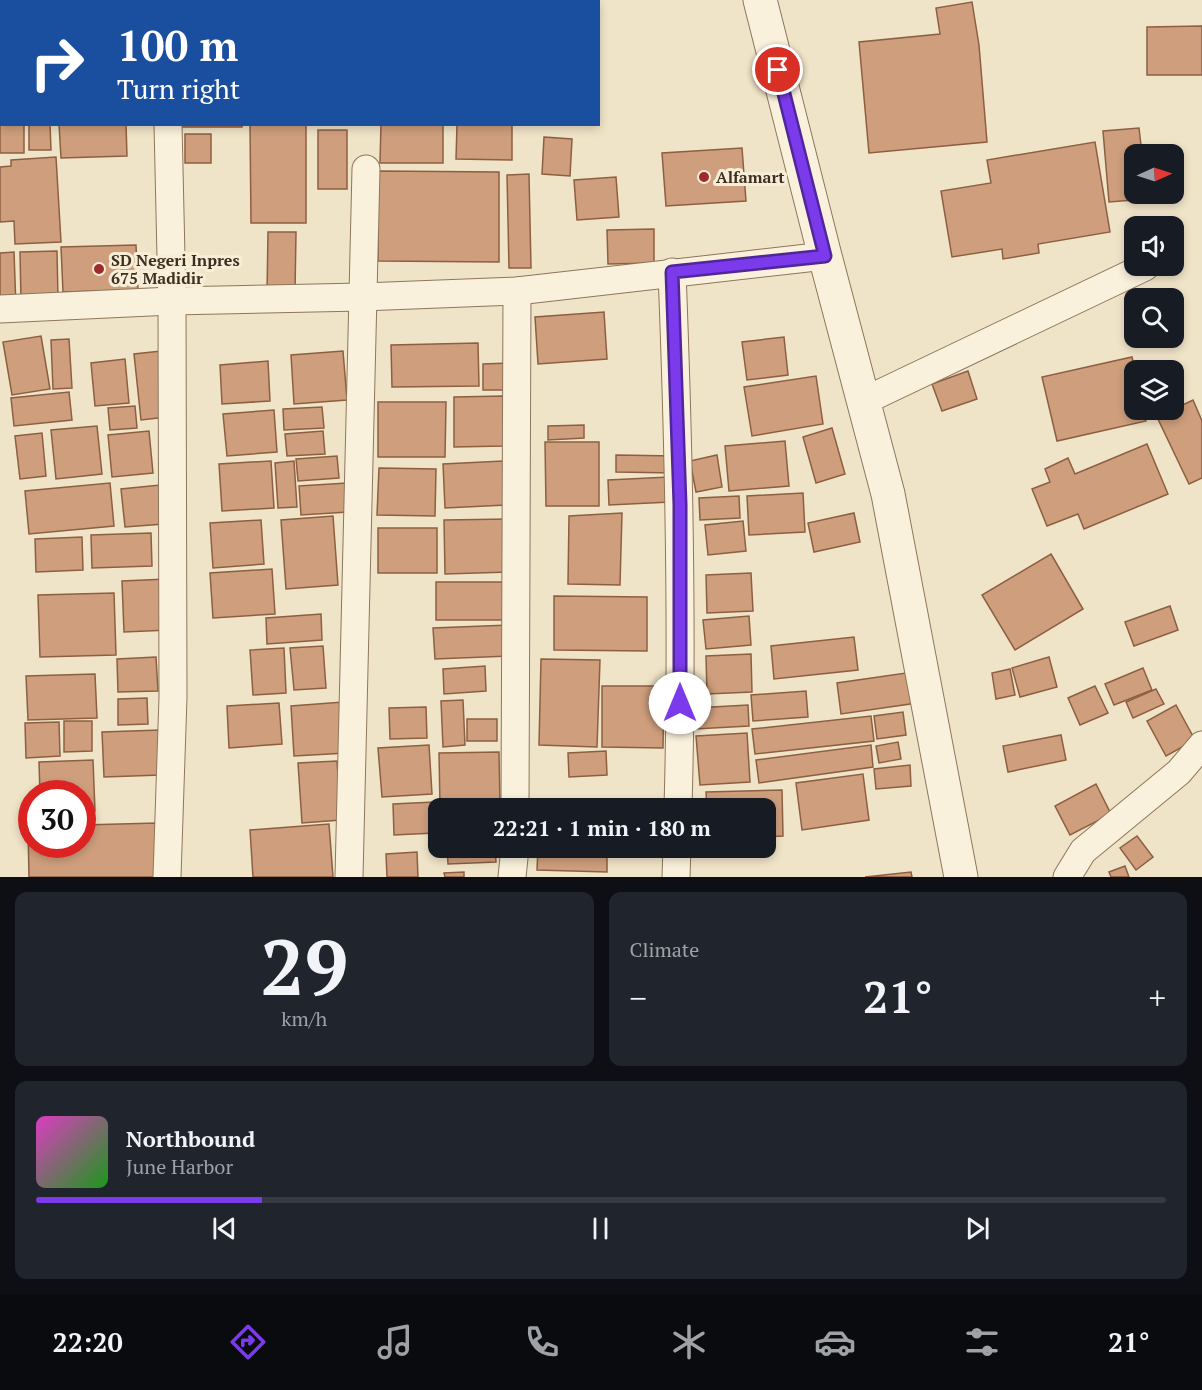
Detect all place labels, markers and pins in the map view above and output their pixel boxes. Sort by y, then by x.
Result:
pin [752,44,803,95]
place label: Alfamart [716,166,785,188]
marker: Alfamart [697,170,711,184]
place label: SD Negeri Inpres 675 Madidir [111,249,240,289]
marker: SD Negeri Inpres 675 Madidir [92,262,106,276]

